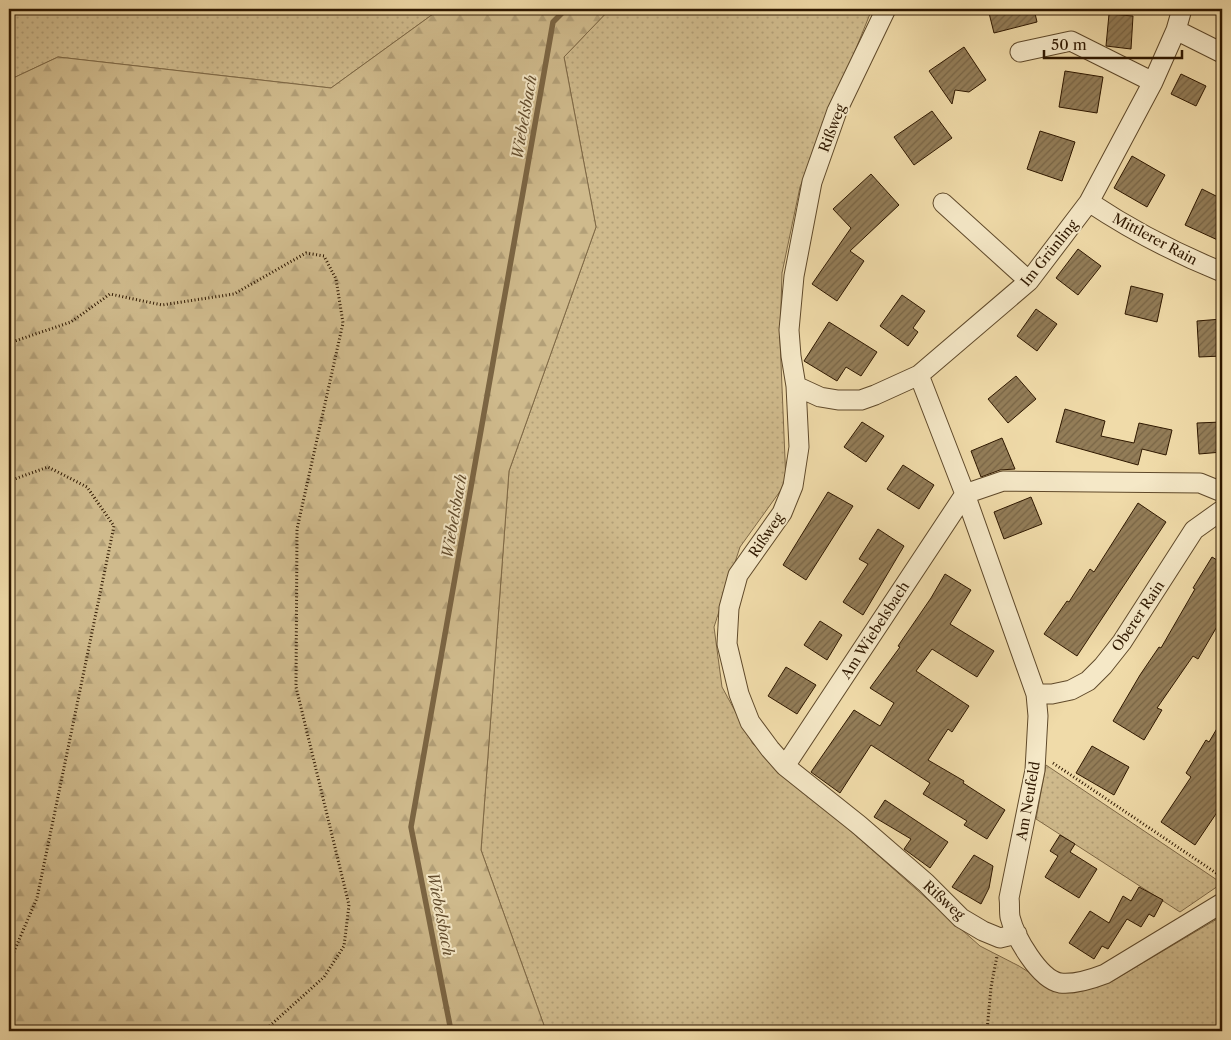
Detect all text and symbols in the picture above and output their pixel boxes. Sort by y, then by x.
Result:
scale bar [1044,28,1181,60]
text: 50 m [1051,35,1087,54]
water label: Wiebelsbach [507,73,541,161]
street label: Rißweg [815,101,850,155]
street label: Mittlerer Rain [1109,209,1201,269]
street label: Im Grünling [1017,215,1082,290]
water label: Wiebelsbach [437,472,471,560]
street label: Rißweg [745,509,788,561]
street label: Oberer Rain [1108,577,1168,655]
street label: Am Wiebelsbach [836,578,913,683]
street label: Am Neufeld [1012,759,1044,843]
water label: Wiebelsbach [424,870,458,958]
street label: Rißweg [919,877,969,924]

